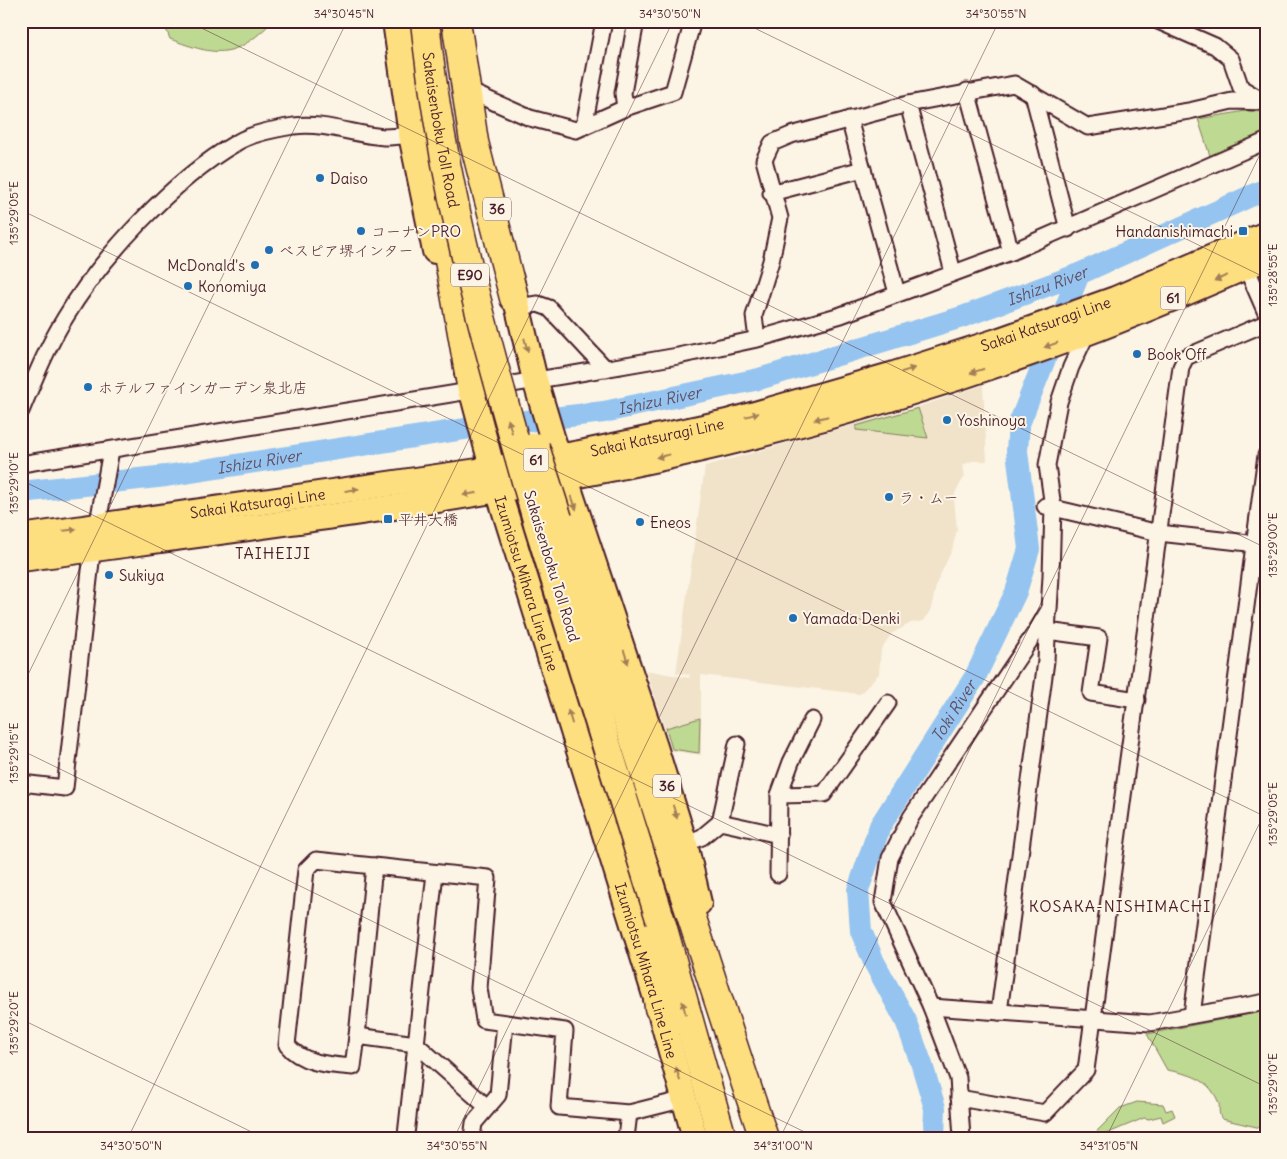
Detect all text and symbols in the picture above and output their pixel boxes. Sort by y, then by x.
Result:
text: 34°30'45"N [314,6,374,21]
text: 34°30'50"N [639,6,701,21]
text: 34°30'55"N [966,6,1026,21]
street label: Sakaisenboku Toll Road [419,51,464,209]
place label: Daiso [330,169,368,188]
marker: Daiso [314,172,326,184]
text: 135°29'05"E [6,181,21,245]
road number: 36 [483,198,511,220]
place label: コーナンPRO [371,222,461,241]
place label: Handanishimachi [1115,222,1233,241]
marker: コーナンPRO [355,225,367,237]
marker: Handanishimachi [1237,225,1249,237]
place label: べスピア堺インター [279,241,413,260]
text: 135°28'55"E [1265,243,1280,307]
marker: べスピア堺インター [263,244,275,256]
place label: McDonald's [167,256,245,275]
marker: McDonald's [249,259,261,271]
water label: Ishizu River [1004,260,1093,310]
road number: E90 [451,264,489,286]
one-way arrow [1214,274,1228,282]
place label: Konomiya [198,277,267,296]
marker: Konomiya [182,280,194,292]
road number: 61 [1160,286,1186,310]
street label: Sakai Katsuragi Line [978,292,1113,355]
one-way arrow [522,337,530,352]
one-way arrow [1044,342,1059,350]
place label: Book Off [1147,345,1207,364]
marker: Book Off [1131,348,1143,360]
one-way arrow [901,365,916,373]
one-way arrow [969,368,984,375]
place label: ホテルファインガーデン泉北店 [98,378,307,397]
marker: ホテルファインガーデン泉北店 [82,381,94,393]
water label: Ishizu River [616,381,705,419]
one-way arrow [744,410,759,418]
place label: Yoshinoya [957,411,1026,430]
street label: Sakai Katsuragi Line [588,413,726,460]
marker: Yoshinoya [941,414,953,426]
one-way arrow [814,415,829,423]
one-way arrow [506,418,514,433]
water label: Ishizu River [216,445,305,478]
road number: 61 [524,448,548,472]
text: 135°29'10"E [6,452,21,514]
one-way arrow [655,453,671,461]
street label: Sakai Katsuragi Line [189,484,326,522]
one-way arrow [344,486,360,494]
street label: Sakaisenboku Toll Road [520,488,584,644]
place label: ラ・ムー [899,488,958,507]
one-way arrow [461,491,477,499]
marker: ラ・ムー [883,491,895,503]
street label: Izumiotsu Mihara Line Line [491,494,563,674]
one-way arrow [570,496,578,511]
place label: 平井大橋 [398,510,458,529]
text: 135°29'00"E [1265,512,1280,578]
marker: 平井大橋 [382,513,394,525]
place label: Eneos [650,513,691,532]
marker: Eneos [634,516,646,528]
one-way arrow [62,526,78,534]
district label: TAIHEIJI [235,543,311,563]
place label: Sukiya [119,566,165,585]
marker: Sukiya [103,569,115,581]
place label: Yamada Denki [803,609,900,628]
marker: Yamada Denki [787,612,799,624]
one-way arrow [622,650,630,665]
water label: Toki River [927,674,982,745]
one-way arrow [566,710,573,725]
text: 135°29'15"E [6,722,21,784]
road number: 36 [653,774,681,798]
text: 135°29'05"E [1265,782,1280,846]
one-way arrow [672,805,680,820]
street label: Izumiotsu Mihara Line Line [611,880,682,1061]
district label: KOSAKA-NISHIMACHI [1029,896,1211,916]
text: 135°29'20"E [6,991,21,1055]
one-way arrow [680,1000,688,1015]
text: 135°29'10"E [1265,1053,1280,1115]
one-way arrow [673,1066,681,1081]
text: 34°30'50"N [100,1138,162,1153]
text: 34°30'55"N [427,1138,487,1153]
text: 34°31'00"N [753,1138,813,1153]
text: 34°31'05"N [1080,1138,1138,1153]

